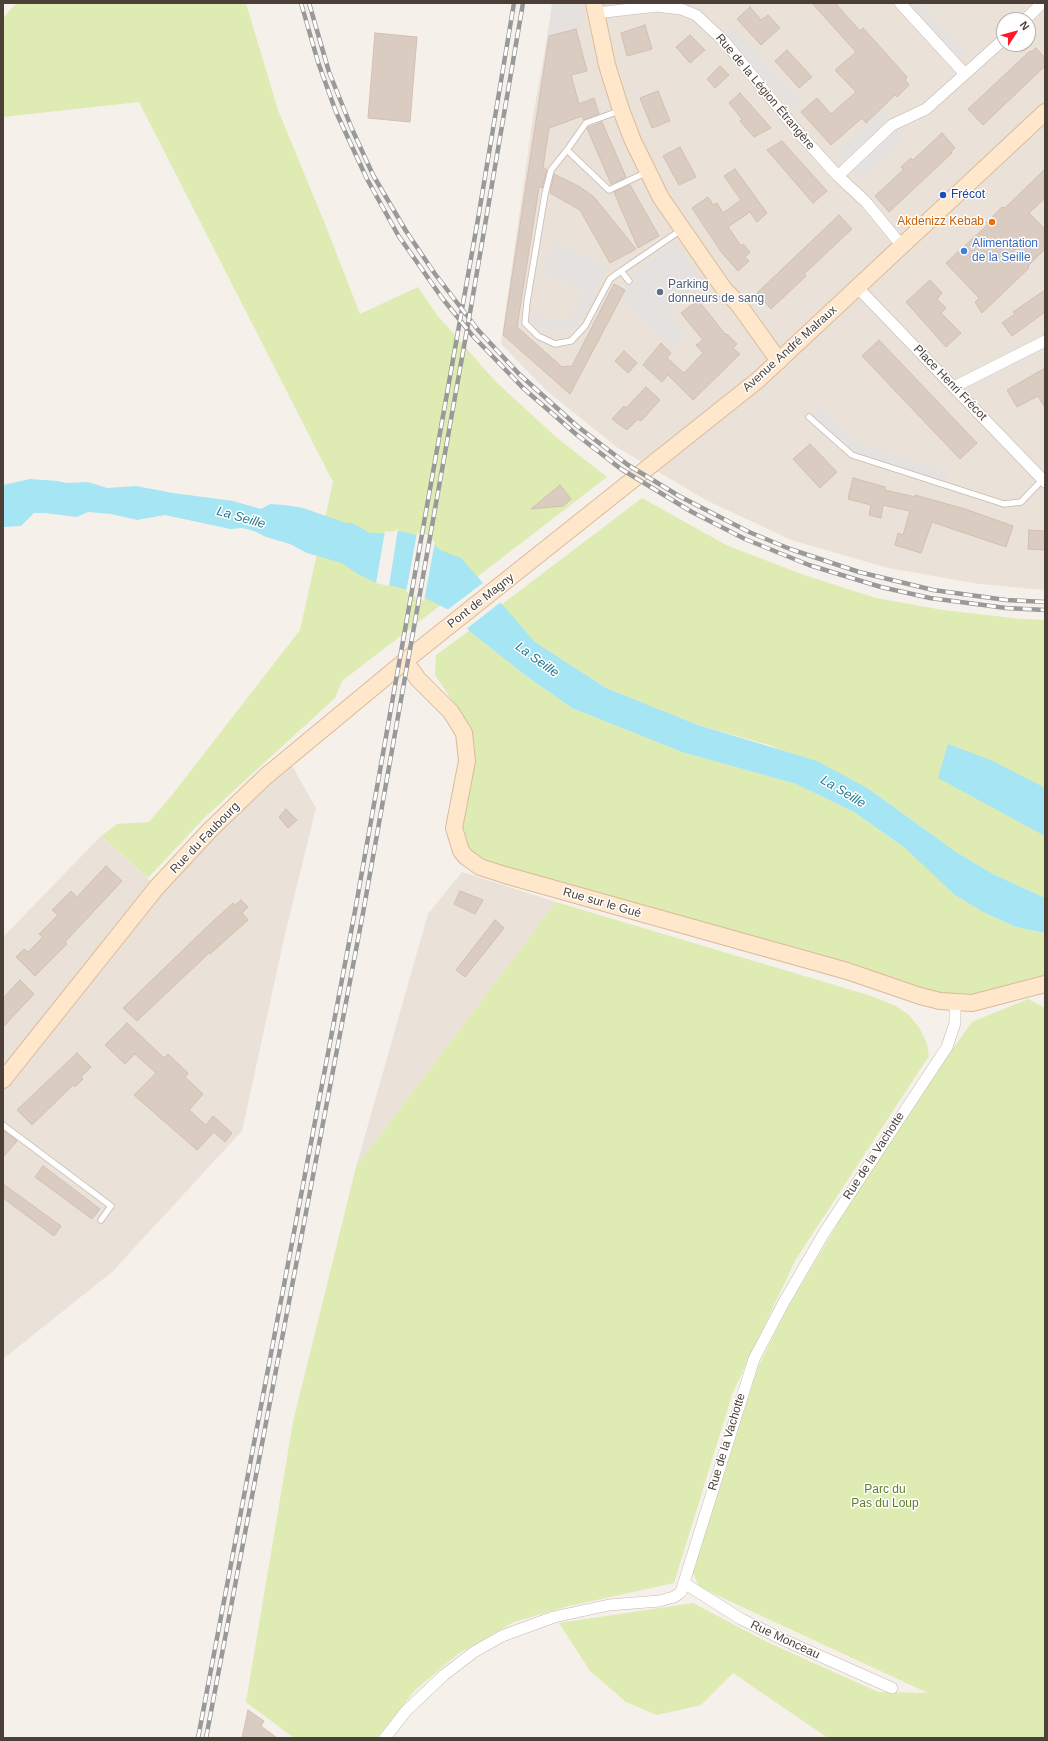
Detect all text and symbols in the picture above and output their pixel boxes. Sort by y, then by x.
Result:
north arrow [996,12,1036,52]
text: N [1018,19,1032,32]
street label: Rue de la Légion Étrangère [712,31,818,153]
place label: Frécot [951,188,985,202]
marker: Frécot [938,190,948,200]
place label: Akdenizz Kebab [897,215,984,229]
marker: Akdenizz Kebab [987,217,997,227]
place label: Alimentation de la Seille [972,237,1038,265]
marker: Alimentation de la Seille [959,246,969,256]
place label: Parking donneurs de sang [668,278,764,306]
marker: Parking donneurs de sang [655,287,665,297]
street label: Avenue André Malraux [740,303,840,395]
street label: Place Henri Frécot [910,342,990,424]
water label: La Seille [215,504,267,532]
street label: Pont de Magny [445,570,517,632]
water label: La Seille [512,639,562,681]
water label: La Seille [818,772,868,812]
street label: Rue du Faubourg [167,799,243,877]
street label: Rue sur le Gué [561,885,643,921]
street label: Rue de la Vachotte [840,1110,908,1202]
street label: Rue de la Vachotte [705,1392,749,1492]
park label: Parc du Pas du Loup [851,1483,919,1511]
street label: Rue Monceau [748,1618,822,1662]

